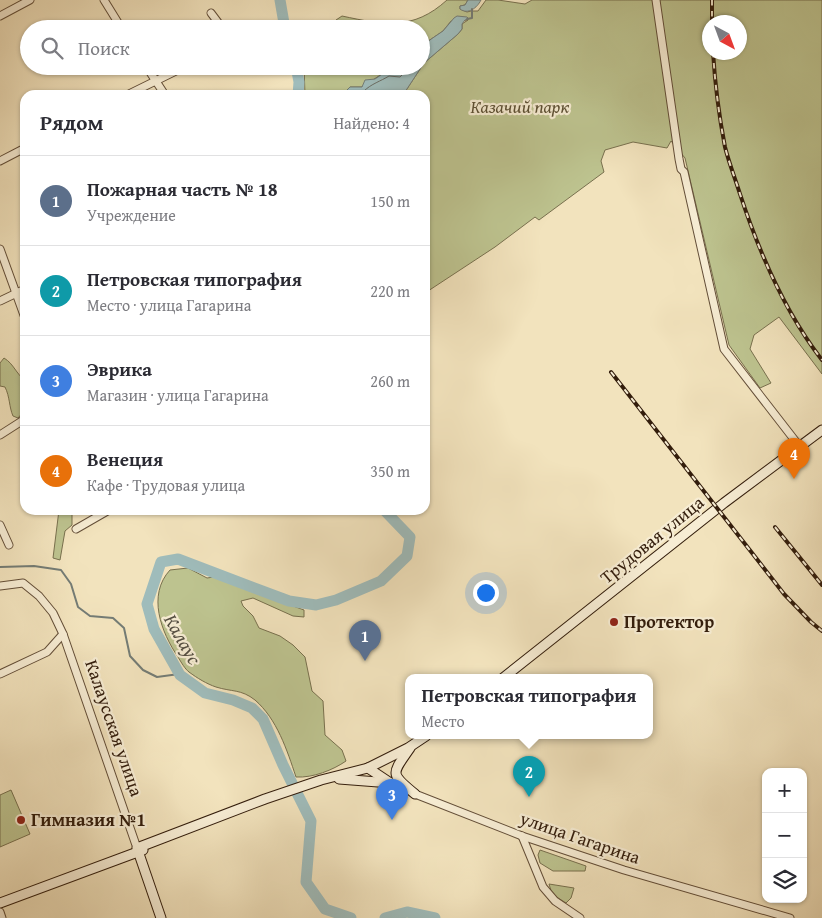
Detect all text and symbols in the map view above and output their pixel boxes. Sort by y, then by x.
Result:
north arrow [702,15,747,60]
search box [20,20,430,75]
icon: search [38,34,66,62]
text: Поиск [78,34,130,62]
park label: Казачий парк [471,93,569,120]
text: Рядом [40,107,103,138]
text: Найдено: 4 [333,111,410,135]
text: Пожарная часть № 18 [87,175,278,203]
text: 1 [52,189,60,213]
text: 150 m [370,189,410,213]
text: Учреждение [87,203,176,227]
text: Петровская типография [87,265,302,293]
text: 2 [52,279,60,303]
text: 220 m [370,279,410,303]
text: Место · улица Гагарина [87,293,251,317]
text: Эврика [87,355,152,383]
text: 3 [52,369,60,393]
text: 260 m [370,369,410,393]
text: Магазин · улица Гагарина [87,383,269,407]
pin: 4 [778,438,810,479]
text: Венеция [87,445,163,473]
text: 4 [52,459,60,483]
text: 350 m [370,459,410,483]
text: Кафе · Трудовая улица [87,473,245,497]
street label: Трудовая улица [594,489,710,590]
your location [473,580,499,606]
place label: Протектор [624,608,714,635]
water label: Калаус [157,609,209,670]
marker: Протектор [608,616,620,628]
pin: 1 [349,620,381,661]
street label: Калаусская улица [78,656,151,800]
popup [405,674,653,739]
text: Петровская типография [422,681,636,709]
text: Место [422,709,465,733]
pin: 2 [513,756,545,797]
map controls [762,768,807,903]
button: + [762,768,807,813]
pin: 3 [376,779,408,820]
street label: улица Гагарина [516,804,644,871]
place label: Гимназия №1 [31,806,146,833]
button: − [762,813,807,858]
marker: Гимназия №1 [15,814,27,826]
button: layers [762,858,807,903]

